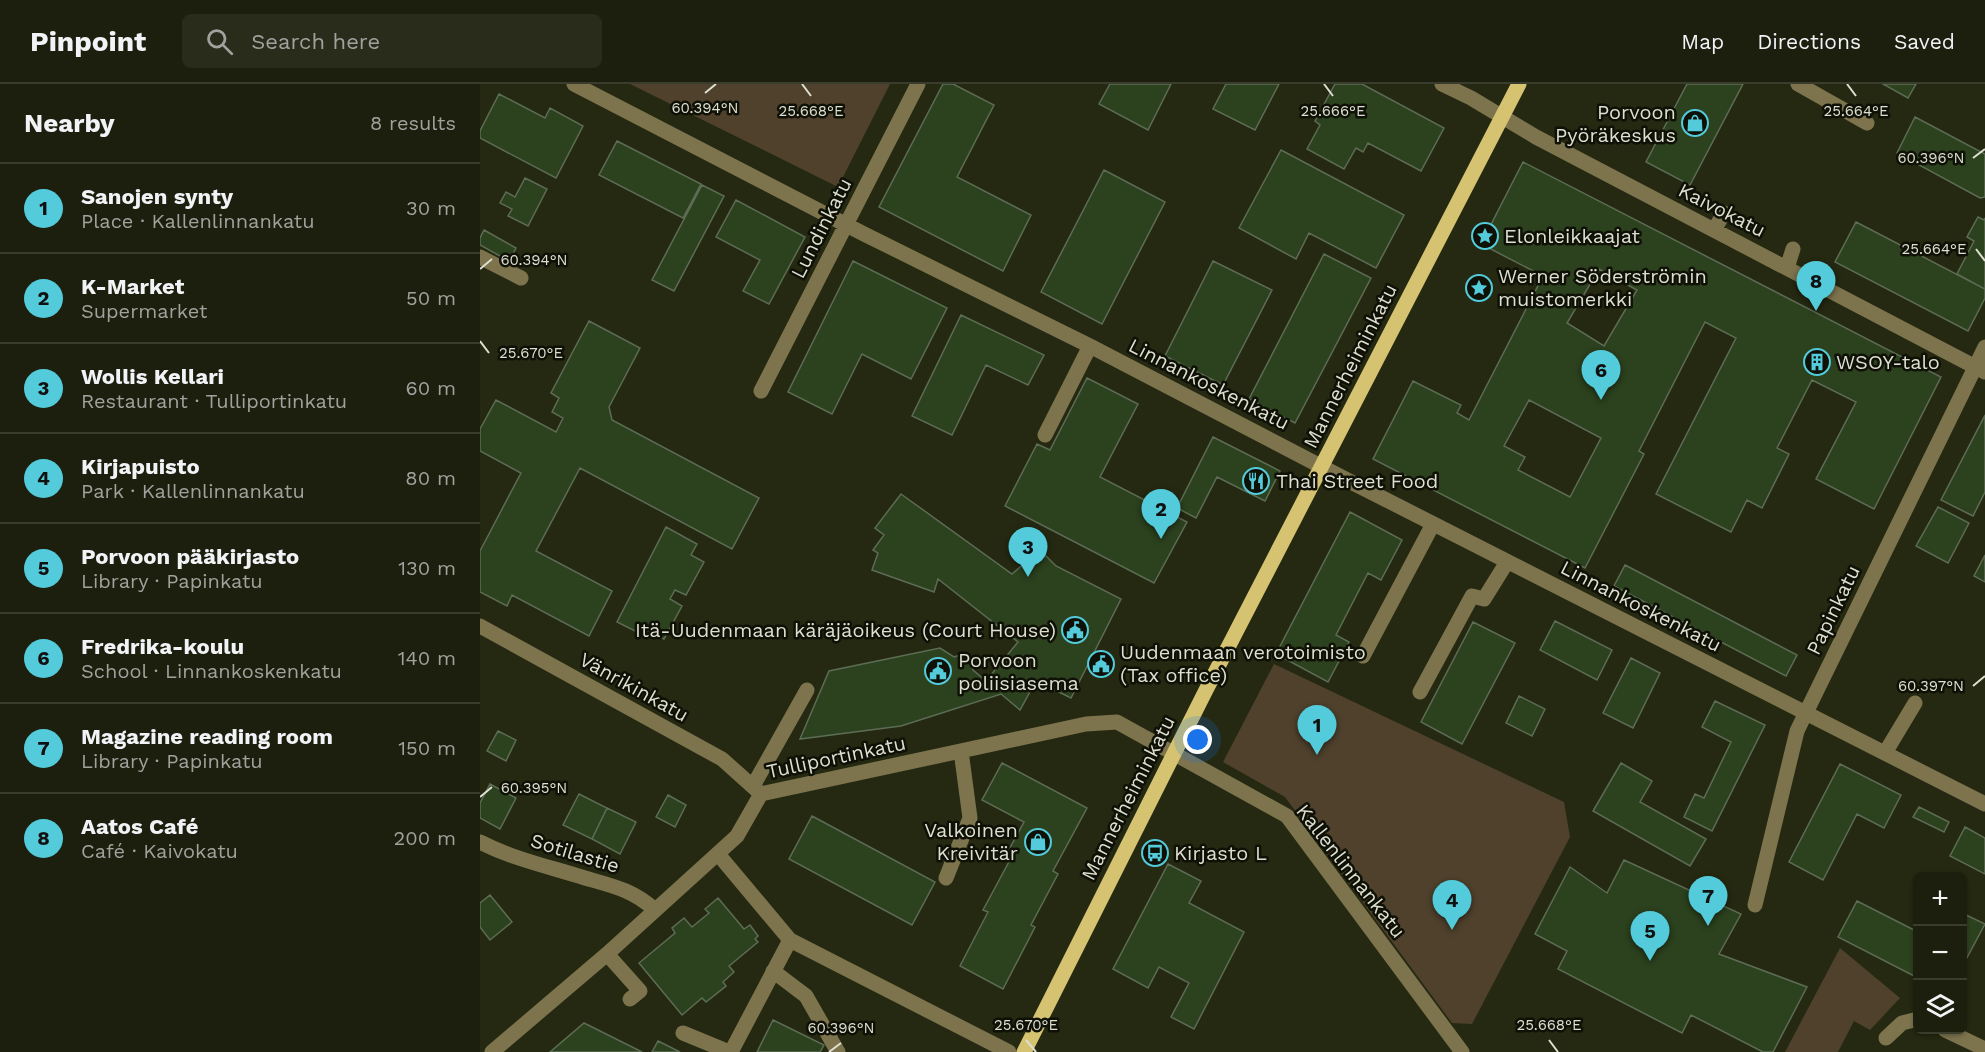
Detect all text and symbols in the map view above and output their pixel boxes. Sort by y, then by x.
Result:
search box [182,14,602,68]
text: Pinpoint [30,25,146,58]
icon: search [203,25,236,58]
text: Search here [251,29,380,54]
text: Map [1681,29,1724,54]
text: Directions [1757,29,1861,54]
text: Saved [1894,29,1955,54]
text: 60.394°N [671,99,739,117]
place label: Porvoon Pyöräkeskus [1555,100,1676,147]
text: 25.668°E [778,102,844,120]
text: 25.666°E [1300,102,1366,120]
text: 25.664°E [1823,102,1889,120]
text: Nearby [24,108,115,138]
shop icon: Porvoon Pyöräkeskus [1680,108,1710,138]
text: 8 results [370,111,456,135]
text: 60.396°N [1897,149,1965,167]
street label: Lundinkatu [785,174,857,282]
street label: Kaivokatu [1674,178,1770,242]
text: Sanojen synty [81,184,233,209]
text: 1 [39,196,48,220]
text: 30 m [406,196,456,220]
text: Place · Kallenlinnankatu [81,209,315,233]
place icon: Elonleikkaajat [1470,221,1500,251]
place label: Elonleikkaajat [1504,224,1641,248]
text: 25.664°E [1901,240,1967,258]
text: 60.394°N [500,251,568,269]
pin: 8 [1796,262,1836,311]
place label: Werner Söderströmin muistomerkki [1498,264,1707,311]
place icon: Werner Söderströmin muistomerkki [1464,273,1494,303]
text: K-Market [81,274,184,299]
street label: Mannerheiminkatu [1298,280,1402,452]
text: 2 [38,286,49,310]
text: 50 m [406,286,456,310]
text: Supermarket [81,299,207,323]
street label: Linnankoskenkatu [1125,333,1293,435]
text: 25.670°E [499,344,563,362]
building icon: WSOY-talo [1802,347,1832,377]
pin: 6 [1582,350,1620,400]
place label: WSOY-talo [1836,350,1940,374]
text: Wollis Kellari [81,364,224,389]
text: 3 [38,376,49,400]
text: 60 m [406,376,456,400]
text: Restaurant · Tulliportinkatu [81,389,347,413]
text: Kirjapuisto [81,454,200,479]
text: 4 [37,466,50,490]
text: 80 m [405,466,456,490]
restaurant icon: Thai Street Food [1241,466,1271,496]
place label: Thai Street Food [1276,469,1438,493]
text: Park · Kallenlinnankatu [81,479,305,503]
pin: 2 [1142,490,1180,539]
pin: 3 [1008,528,1048,577]
text: Porvoon pääkirjasto [81,544,299,569]
street label: Linnankoskenkatu [1557,555,1725,657]
text: 5 [38,556,49,580]
text: 130 m [398,556,456,580]
street label: Papinkatu [1801,561,1865,659]
text: Library · Papinkatu [81,569,263,593]
public building icon: Itä-Uudenmaan käräjäoikeus (Court House) [1060,615,1090,645]
place label: Itä-Uudenmaan käräjäoikeus (Court House) [635,618,1056,642]
text: Fredrika-koulu [81,634,244,659]
place label: Uudenmaan verotoimisto (Tax office) [1120,640,1366,687]
text: 6 [37,646,50,670]
text: 140 m [398,646,456,670]
street label: Vänrikinkatu [575,647,693,727]
place label: Porvoon poliisiasema [958,648,1079,695]
public building icon: Uudenmaan verotoimisto (Tax office) [1086,649,1116,679]
public building icon: Porvoon poliisiasema [923,656,953,686]
text: School · Linnankoskenkatu [81,659,342,683]
text: 60.397°N [1898,677,1964,695]
pin: 1 [1298,706,1336,755]
street label: Mannerheiminkatu [1076,712,1180,884]
text: Magazine reading room [81,724,333,749]
your location [1183,725,1212,754]
street label: Tulliportinkatu [764,731,908,783]
text: 7 [37,736,50,760]
text: 150 m [398,736,456,760]
text: Library · Papinkatu [81,749,263,773]
text: 60.395°N [501,779,567,797]
street label: Kallenlinnankatu [1291,799,1411,943]
text: Aatos Café [81,814,198,839]
place label: Valkoinen Kreivitär [924,818,1018,865]
text: 8 [37,826,50,850]
text: 200 m [394,826,456,850]
shop icon: Valkoinen Kreivitär [1023,827,1053,857]
street label: Sotilastie [528,828,622,878]
bus stop icon: Kirjasto L [1140,838,1170,868]
text: Café · Kaivokatu [81,839,238,863]
place label: Kirjasto L [1174,841,1267,865]
map controls [1913,872,1967,1034]
button: + [1913,872,1967,926]
pin: 7 [1688,876,1728,926]
pin: 4 [1432,880,1472,930]
pin: 5 [1630,912,1670,961]
button: − [1913,926,1967,980]
button: layers [1913,980,1967,1034]
text: 25.670°E [994,1016,1058,1034]
text: 25.668°E [1516,1016,1582,1034]
text: 60.396°N [807,1019,875,1037]

